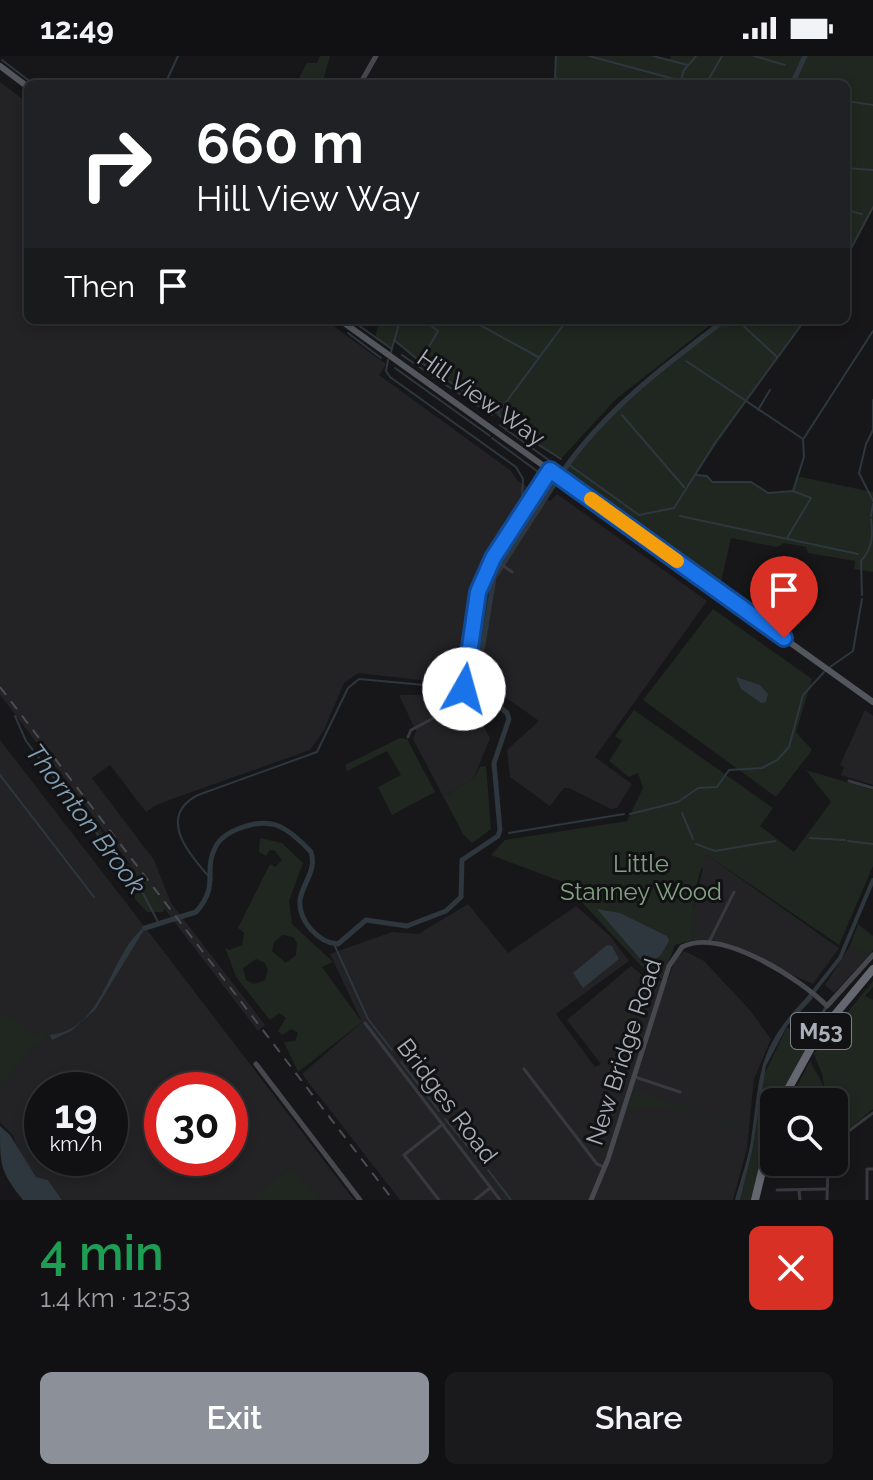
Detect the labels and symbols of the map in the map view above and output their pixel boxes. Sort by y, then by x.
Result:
street label: Hill View Way [412,343,551,452]
pin [750,556,818,638]
position arrow [422,647,506,731]
water label: Thornton Brook [20,738,152,900]
park label: Little Stanney Wood [560,849,722,906]
street label: New Bridge Road [580,955,667,1149]
road number: M53 [791,1013,851,1049]
street label: Bridges Road [391,1033,504,1169]
speed limit sign: 30 [144,1072,248,1176]

